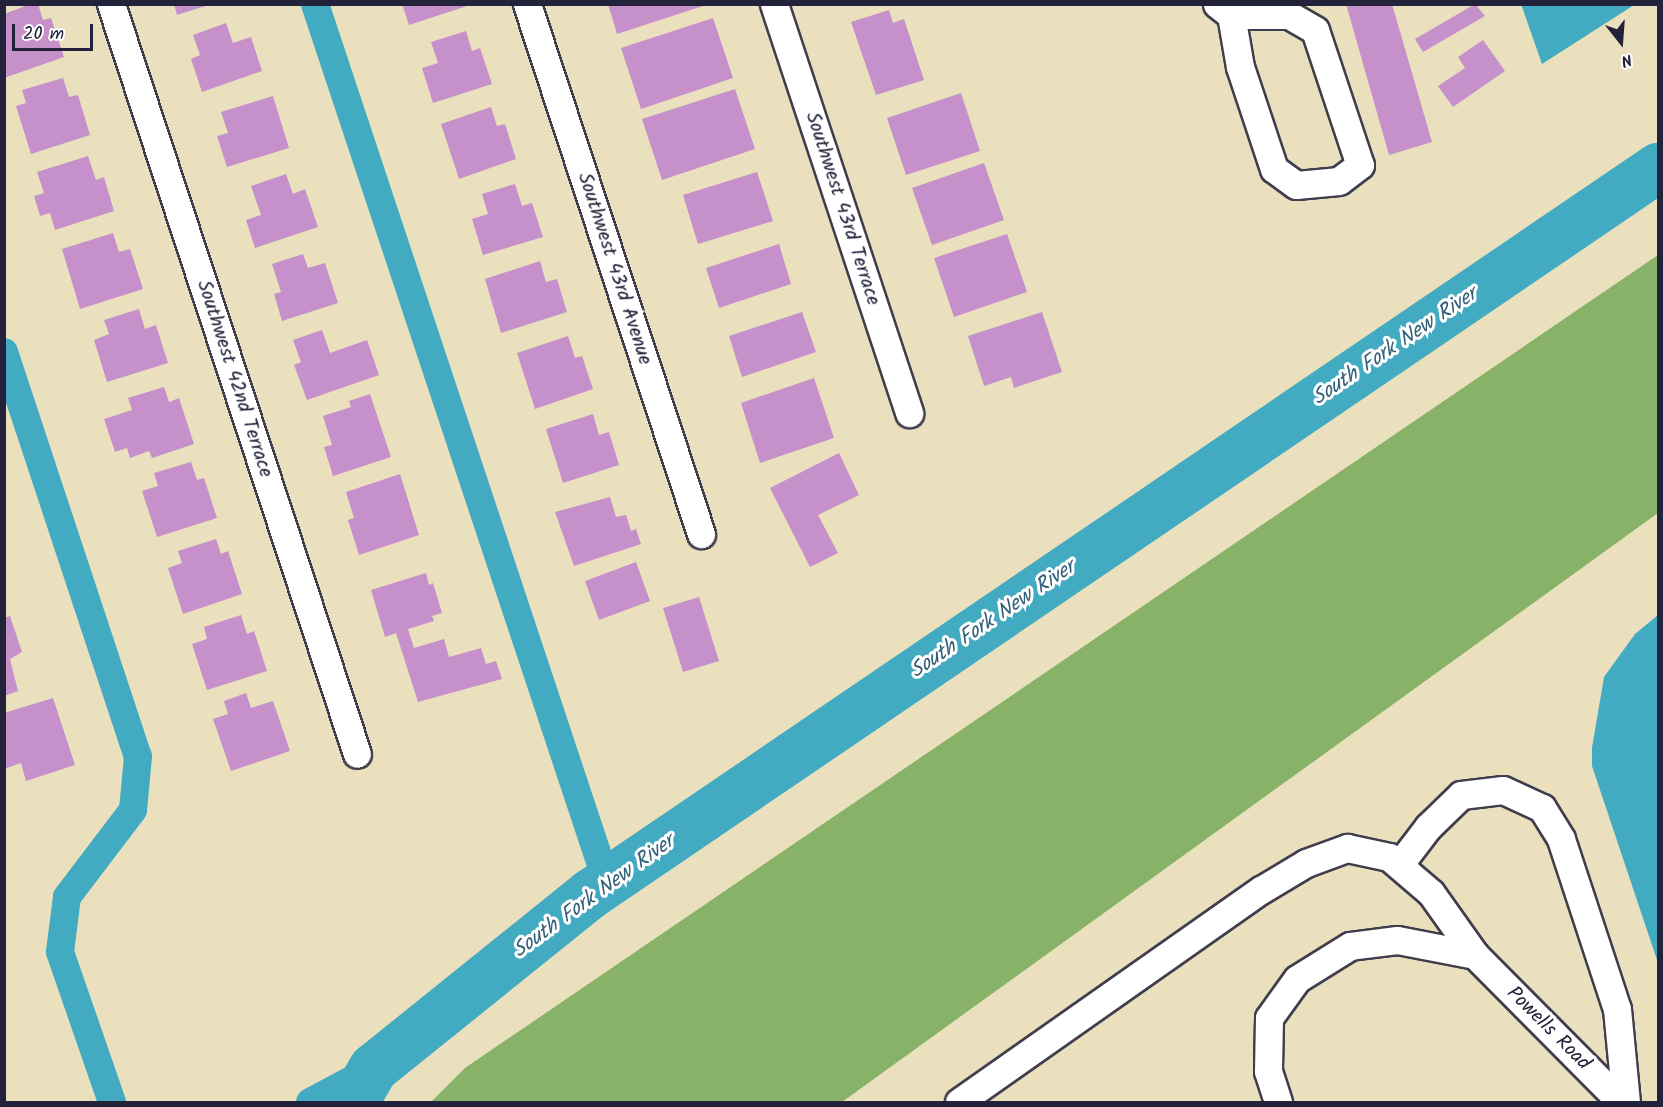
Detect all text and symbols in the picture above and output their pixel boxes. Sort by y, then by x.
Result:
scale bar [15,12,96,50]
north arrow [1591,12,1651,72]
text: 20 m [23,20,64,49]
text: N [1618,46,1635,73]
street label: Southwest 43rd Terrace [799,109,885,309]
street label: Southwest 43rd Avenue [572,170,656,368]
street label: Southwest 42nd Terrace [191,277,277,481]
water label: South Fork New River [1308,283,1482,411]
water label: South Fork New River [906,556,1080,684]
water label: South Fork New River [509,830,679,964]
street label: Powells Road [1501,982,1595,1076]

